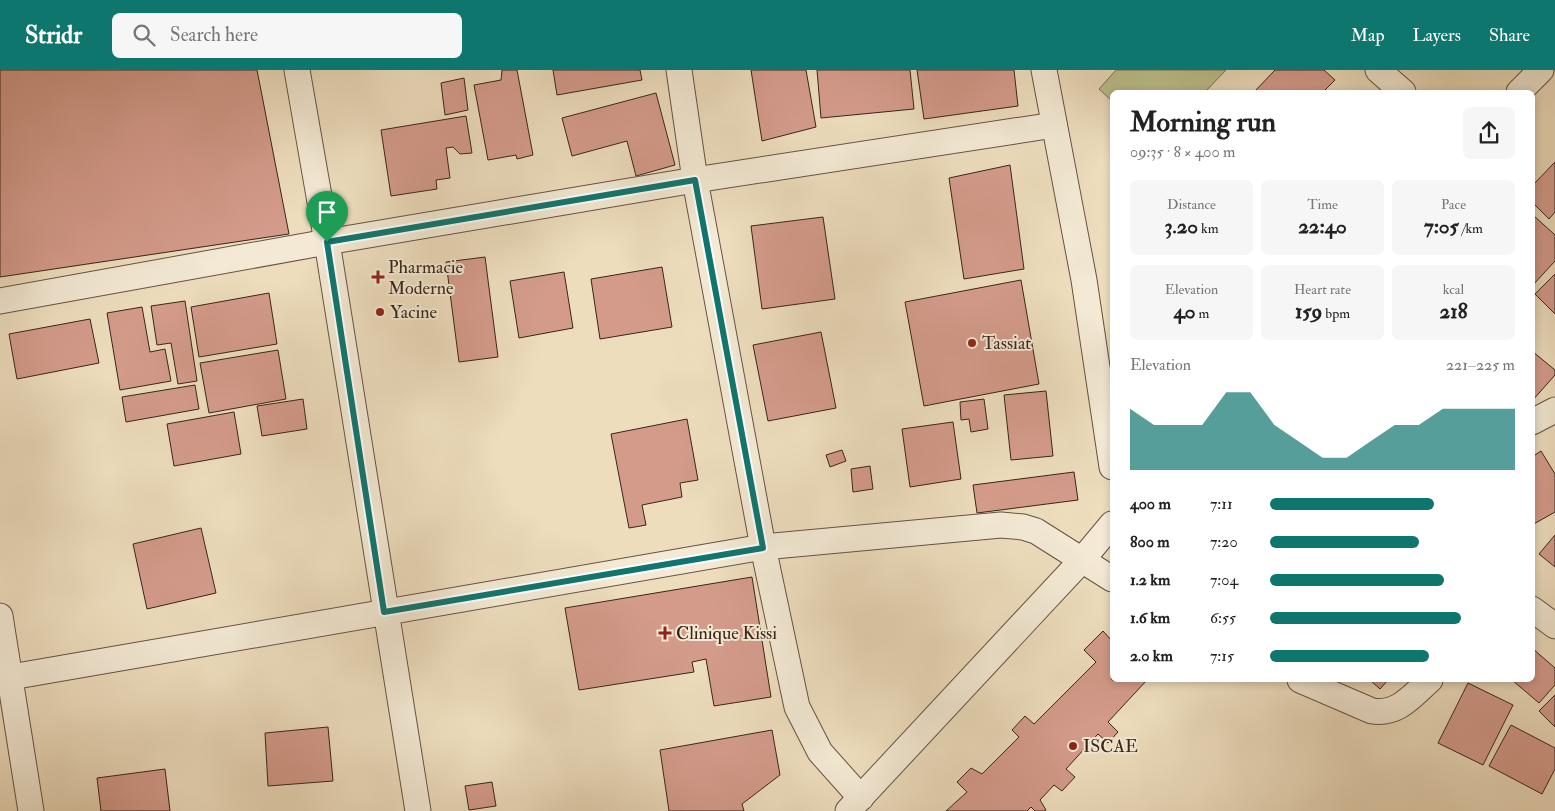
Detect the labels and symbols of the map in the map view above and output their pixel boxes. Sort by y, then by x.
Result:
pin [306,191,348,242]
place label: Pharmacie Moderne [388,256,463,300]
marker: Pharmacie Moderne [372,271,384,283]
place label: Yacine [390,301,437,324]
marker: Yacine [374,306,386,318]
place label: Tassiat [982,332,1031,355]
marker: Tassiat [966,337,978,349]
place label: Clinique Kissi [676,622,777,645]
marker: Clinique Kissi [658,626,672,640]
place label: ISCAE [1083,735,1138,758]
marker: ISCAE [1067,740,1079,752]

